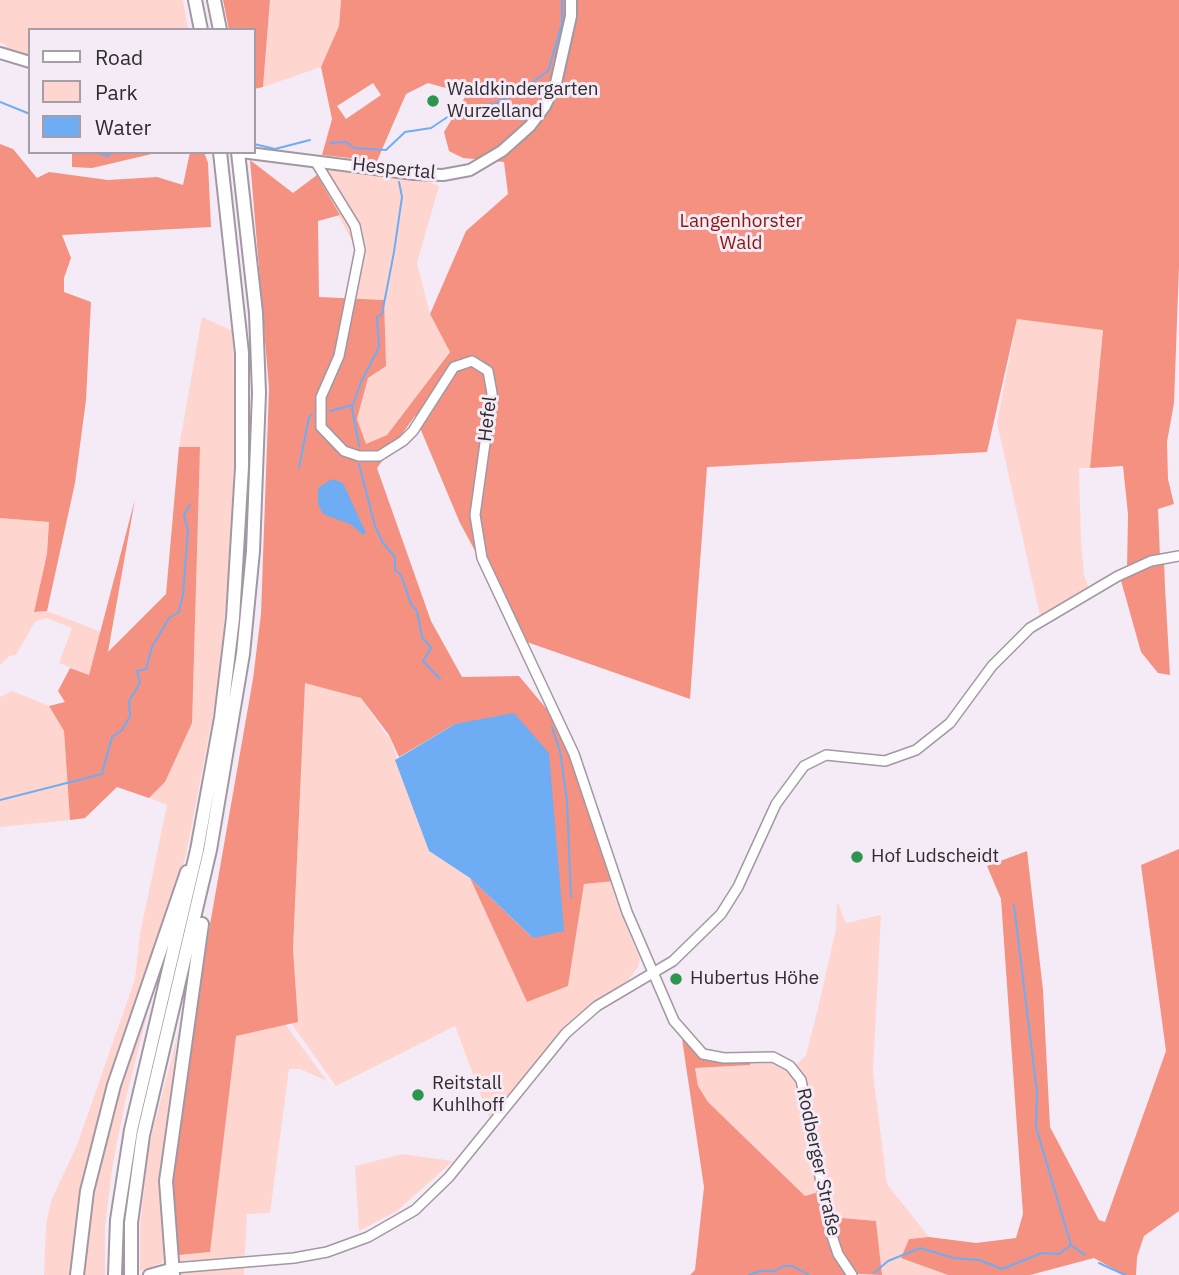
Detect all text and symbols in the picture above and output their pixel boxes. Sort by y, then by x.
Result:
legend [28,28,256,154]
text: Road [95,43,143,71]
text: Park [95,78,138,106]
place label: Waldkindergarten Wurzelland [447,79,599,123]
marker: Waldkindergarten Wurzelland [425,93,441,109]
text: Water [95,113,151,141]
street label: Hespertal [351,153,437,185]
park label: Langenhorster Wald [679,211,803,255]
street label: Hefel [474,395,502,443]
place label: Hof Ludscheidt [871,846,999,868]
marker: Hof Ludscheidt [849,849,865,865]
place label: Hubertus Höhe [690,968,819,990]
marker: Hubertus Höhe [668,971,684,987]
place label: Reitstall Kuhlhoff [432,1073,504,1117]
street label: Rodberger Straße [791,1086,845,1238]
marker: Reitstall Kuhlhoff [410,1087,426,1103]

